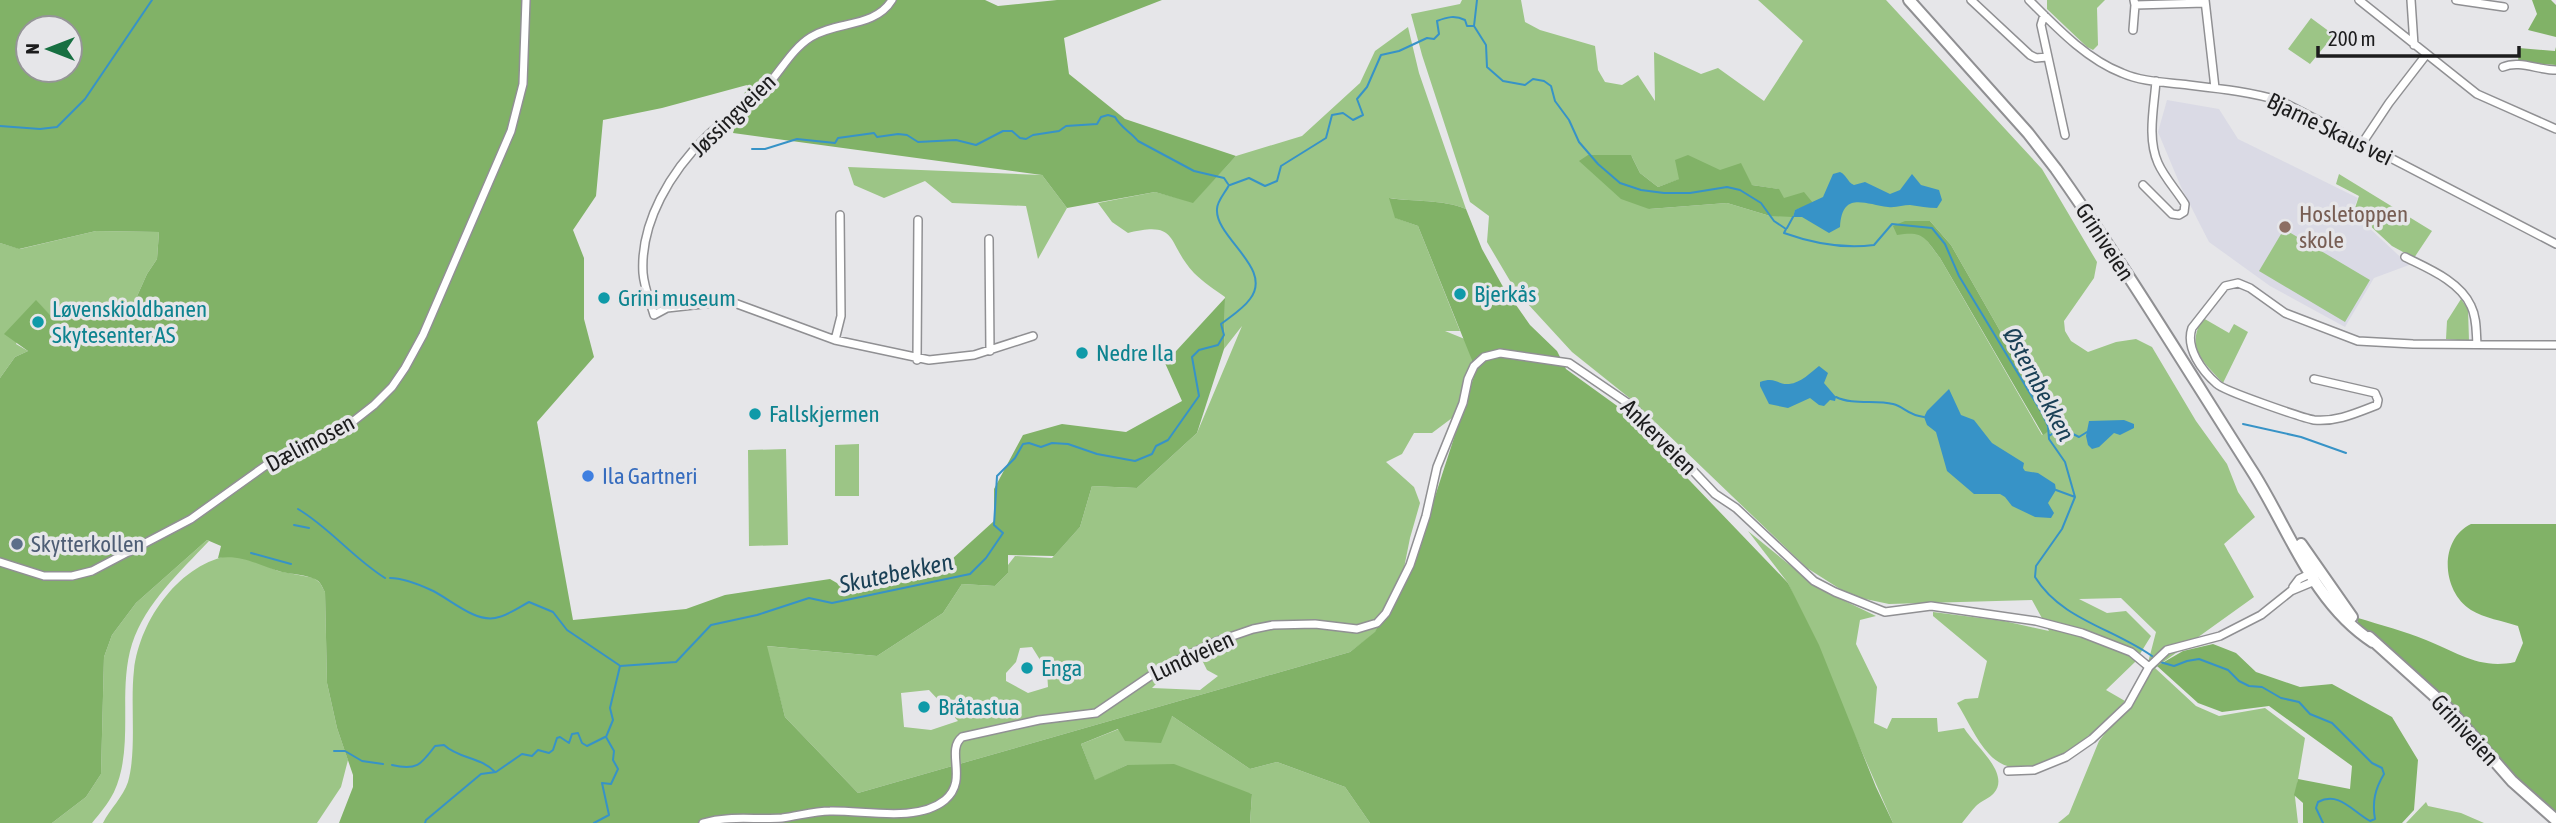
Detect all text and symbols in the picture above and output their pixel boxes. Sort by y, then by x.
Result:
north arrow [14,14,84,84]
scale bar [2318,14,2519,58]
text: 200 m [2328,26,2376,50]
text: N [21,43,43,55]
street label: Jøssingveien [685,68,781,162]
street label: Bjarne Skaus vei [2263,87,2397,171]
street label: Griniveien [2070,198,2140,286]
place label: Hosletoppen skole [2299,201,2408,253]
marker: Hosletoppen skole [2277,219,2293,235]
place label: Bjerkås [1474,281,1536,307]
place label: Grini museum [618,285,736,311]
marker: Bjerkås [1452,286,1468,302]
marker: Grini museum [596,290,612,306]
place label: Løvenskioldbanen Skytesenter AS [52,296,207,348]
marker: Løvenskioldbanen Skytesenter AS [30,314,46,330]
water label: Østernbekken [1998,323,2080,445]
place label: Nedre Ila [1096,340,1174,366]
marker: Nedre Ila [1074,345,1090,361]
street label: Ankerveien [1616,394,1702,480]
place label: Fallskjermen [769,401,880,427]
marker: Fallskjermen [747,406,763,422]
street label: Dælimosen [261,409,359,477]
place label: Ila Gartneri [602,463,698,489]
marker: Ila Gartneri [580,468,596,484]
place label: Skytterkollen [31,531,145,557]
marker: Skytterkollen [9,536,25,552]
water label: Skutebekken [836,548,956,598]
street label: Lundveien [1146,625,1238,687]
place label: Enga [1041,655,1082,681]
marker: Enga [1019,660,1035,676]
street label: Griniveien [2426,689,2504,771]
place label: Bråtastua [938,694,1020,720]
marker: Bråtastua [916,699,932,715]

